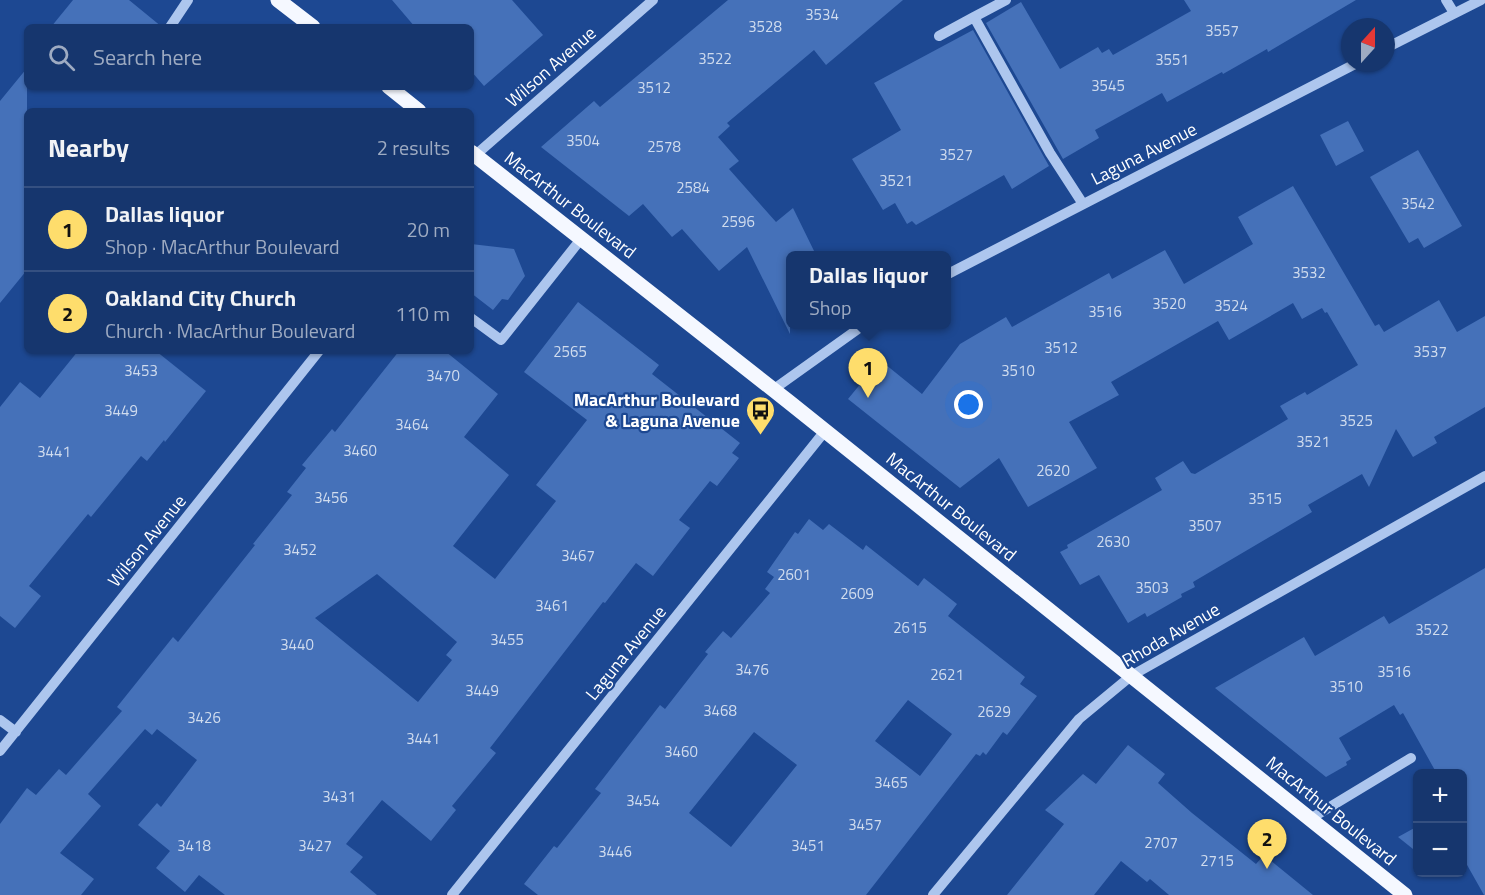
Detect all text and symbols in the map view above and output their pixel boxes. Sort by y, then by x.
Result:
house number: 3534 [805,3,839,26]
house number: 3528 [748,15,782,38]
north arrow [1341,18,1395,72]
house number: 3557 [1205,19,1239,42]
street label: Wilson Avenue [500,20,602,114]
search box [24,24,474,90]
text: Search here [93,40,202,74]
icon: search [45,41,78,74]
house number: 3522 [698,47,732,70]
house number: 3551 [1155,48,1189,71]
house number: 3545 [1091,74,1125,97]
house number: 3512 [637,76,671,99]
street label: Laguna Avenue [1086,115,1201,192]
text: Nearby [48,128,129,167]
house number: 3504 [566,129,600,152]
text: 2 results [377,132,450,163]
house number: 2578 [647,135,681,158]
house number: 3527 [939,143,973,166]
street label: MacArthur Boulevard [499,144,642,265]
house number: 3521 [879,169,913,192]
house number: 2584 [676,176,710,199]
house number: 3542 [1401,192,1435,215]
text: Dallas liquor [105,197,224,231]
house number: 2596 [721,210,755,233]
text: 1 [62,214,73,245]
text: 20 m [406,214,450,245]
text: Shop · MacArthur Boulevard [105,231,340,262]
popup [786,251,951,329]
text: Dallas liquor [809,258,928,292]
house number: 3532 [1292,261,1326,284]
text: Oakland City Church [105,281,296,315]
text: Shop [809,292,852,323]
house number: 3520 [1152,292,1186,315]
house number: 3524 [1214,294,1248,317]
text: 2 [62,298,73,329]
text: 110 m [395,298,450,329]
house number: 3516 [1088,300,1122,323]
text: Church · MacArthur Boulevard [105,315,355,346]
house number: 3512 [1044,336,1078,359]
house number: 2565 [553,340,587,363]
house number: 3537 [1413,340,1447,363]
pin: 1 [848,348,888,398]
house number: 3453 [124,359,158,382]
house number: 3510 [1001,359,1035,382]
house number: 3470 [426,364,460,387]
place label: MacArthur Boulevard & Laguna Avenue [574,386,740,434]
your location [954,390,983,419]
bus stop icon: MacArthur Boulevard & Laguna Avenue [745,394,777,436]
house number: 3449 [104,399,138,422]
house number: 3525 [1339,409,1373,432]
house number: 3464 [395,413,429,436]
house number: 3521 [1296,430,1330,453]
house number: 3460 [343,439,377,462]
house number: 3441 [37,440,71,463]
street label: MacArthur Boulevard [880,445,1022,568]
house number: 2620 [1036,459,1070,482]
house number: 3456 [314,486,348,509]
house number: 3515 [1248,487,1282,510]
street label: Wilson Avenue [101,489,192,593]
house number: 3507 [1188,514,1222,537]
house number: 2630 [1096,530,1130,553]
house number: 3452 [283,538,317,561]
house number: 3467 [561,544,595,567]
house number: 2601 [777,563,811,586]
house number: 3503 [1135,576,1169,599]
house number: 2609 [840,582,874,605]
house number: 3461 [535,594,569,617]
street label: Rhoda Avenue [1117,596,1225,674]
street label: Laguna Avenue [579,599,672,706]
house number: 2615 [893,616,927,639]
house number: 3522 [1415,618,1449,641]
house number: 3455 [490,628,524,651]
house number: 3440 [280,633,314,656]
house number: 3476 [735,658,769,681]
house number: 3516 [1377,660,1411,683]
house number: 2621 [930,663,964,686]
house number: 3510 [1329,675,1363,698]
house number: 3449 [465,679,499,702]
house number: 3468 [703,699,737,722]
house number: 2629 [977,700,1011,723]
house number: 3426 [187,706,221,729]
house number: 3441 [406,727,440,750]
house number: 3460 [664,740,698,763]
street label: MacArthur Boulevard [1260,749,1402,872]
map controls [1413,769,1467,877]
button: + [1413,769,1467,823]
house number: 3465 [874,771,908,794]
house number: 3431 [322,785,356,808]
house number: 3454 [626,789,660,812]
house number: 3457 [848,813,882,836]
pin: 2 [1248,820,1286,869]
button: − [1413,823,1467,877]
house number: 2707 [1144,831,1178,854]
house number: 3418 [177,834,211,857]
house number: 3427 [298,834,332,857]
house number: 3451 [791,834,825,857]
house number: 3446 [598,840,632,863]
house number: 2715 [1200,849,1234,872]

